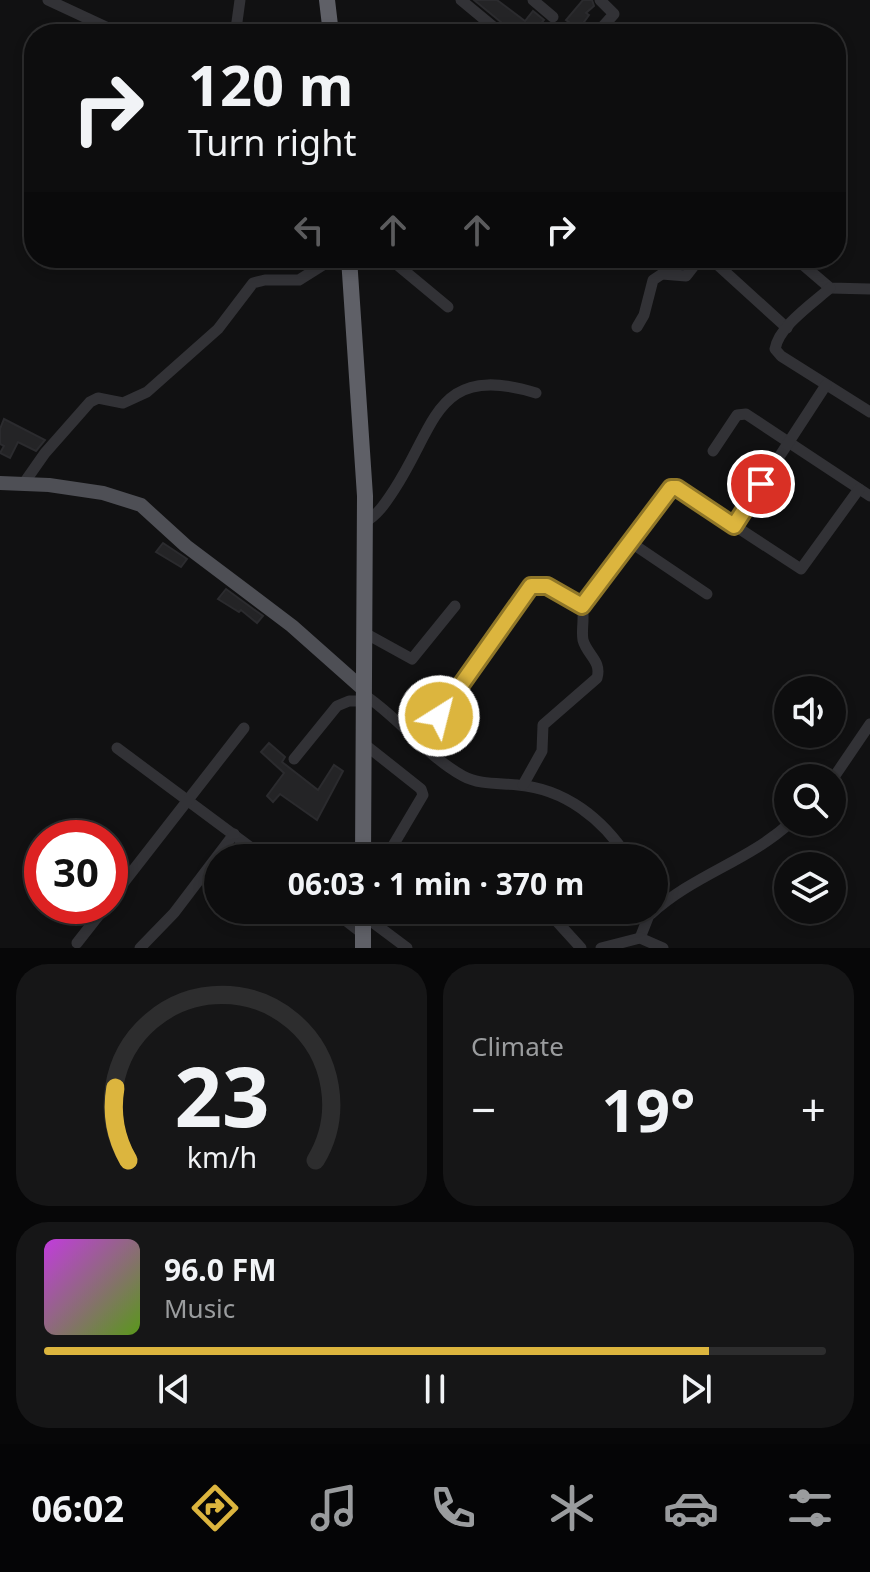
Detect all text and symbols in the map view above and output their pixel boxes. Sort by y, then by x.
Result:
text: 120 m [188,46,353,122]
icon: right [56,56,160,160]
text: Turn right [188,118,356,167]
icon: left [287,208,331,252]
icon: ahead [371,208,415,252]
icon: ahead [455,208,499,252]
icon: right [539,208,583,252]
pin [727,450,795,518]
icon: arrive [739,462,783,506]
position arrow [397,674,481,758]
map controls [774,676,846,924]
button: sound [774,676,846,748]
button: search [774,764,846,836]
speed limit sign: 30 [24,820,128,924]
button: layers [774,852,846,924]
text: 06:03 · 1 min · 370 m [288,863,584,904]
text: Climate [471,1028,564,1064]
text: 23 [174,1038,269,1151]
text: 19° [601,1068,696,1150]
text: − [471,1079,496,1139]
text: + [801,1079,826,1139]
text: km/h [186,1137,257,1176]
text: 96.0 FM [164,1249,276,1290]
text: Music [164,1290,235,1326]
icon: previous [152,1367,196,1411]
icon: pause [413,1367,457,1411]
icon: next [674,1367,718,1411]
icon: directions [187,1480,243,1536]
icon: music [306,1480,362,1536]
icon: phone [425,1480,481,1536]
icon: climate [544,1480,600,1536]
icon: car [663,1480,719,1536]
icon: filters [782,1480,838,1536]
text: 06:02 [32,1484,124,1533]

